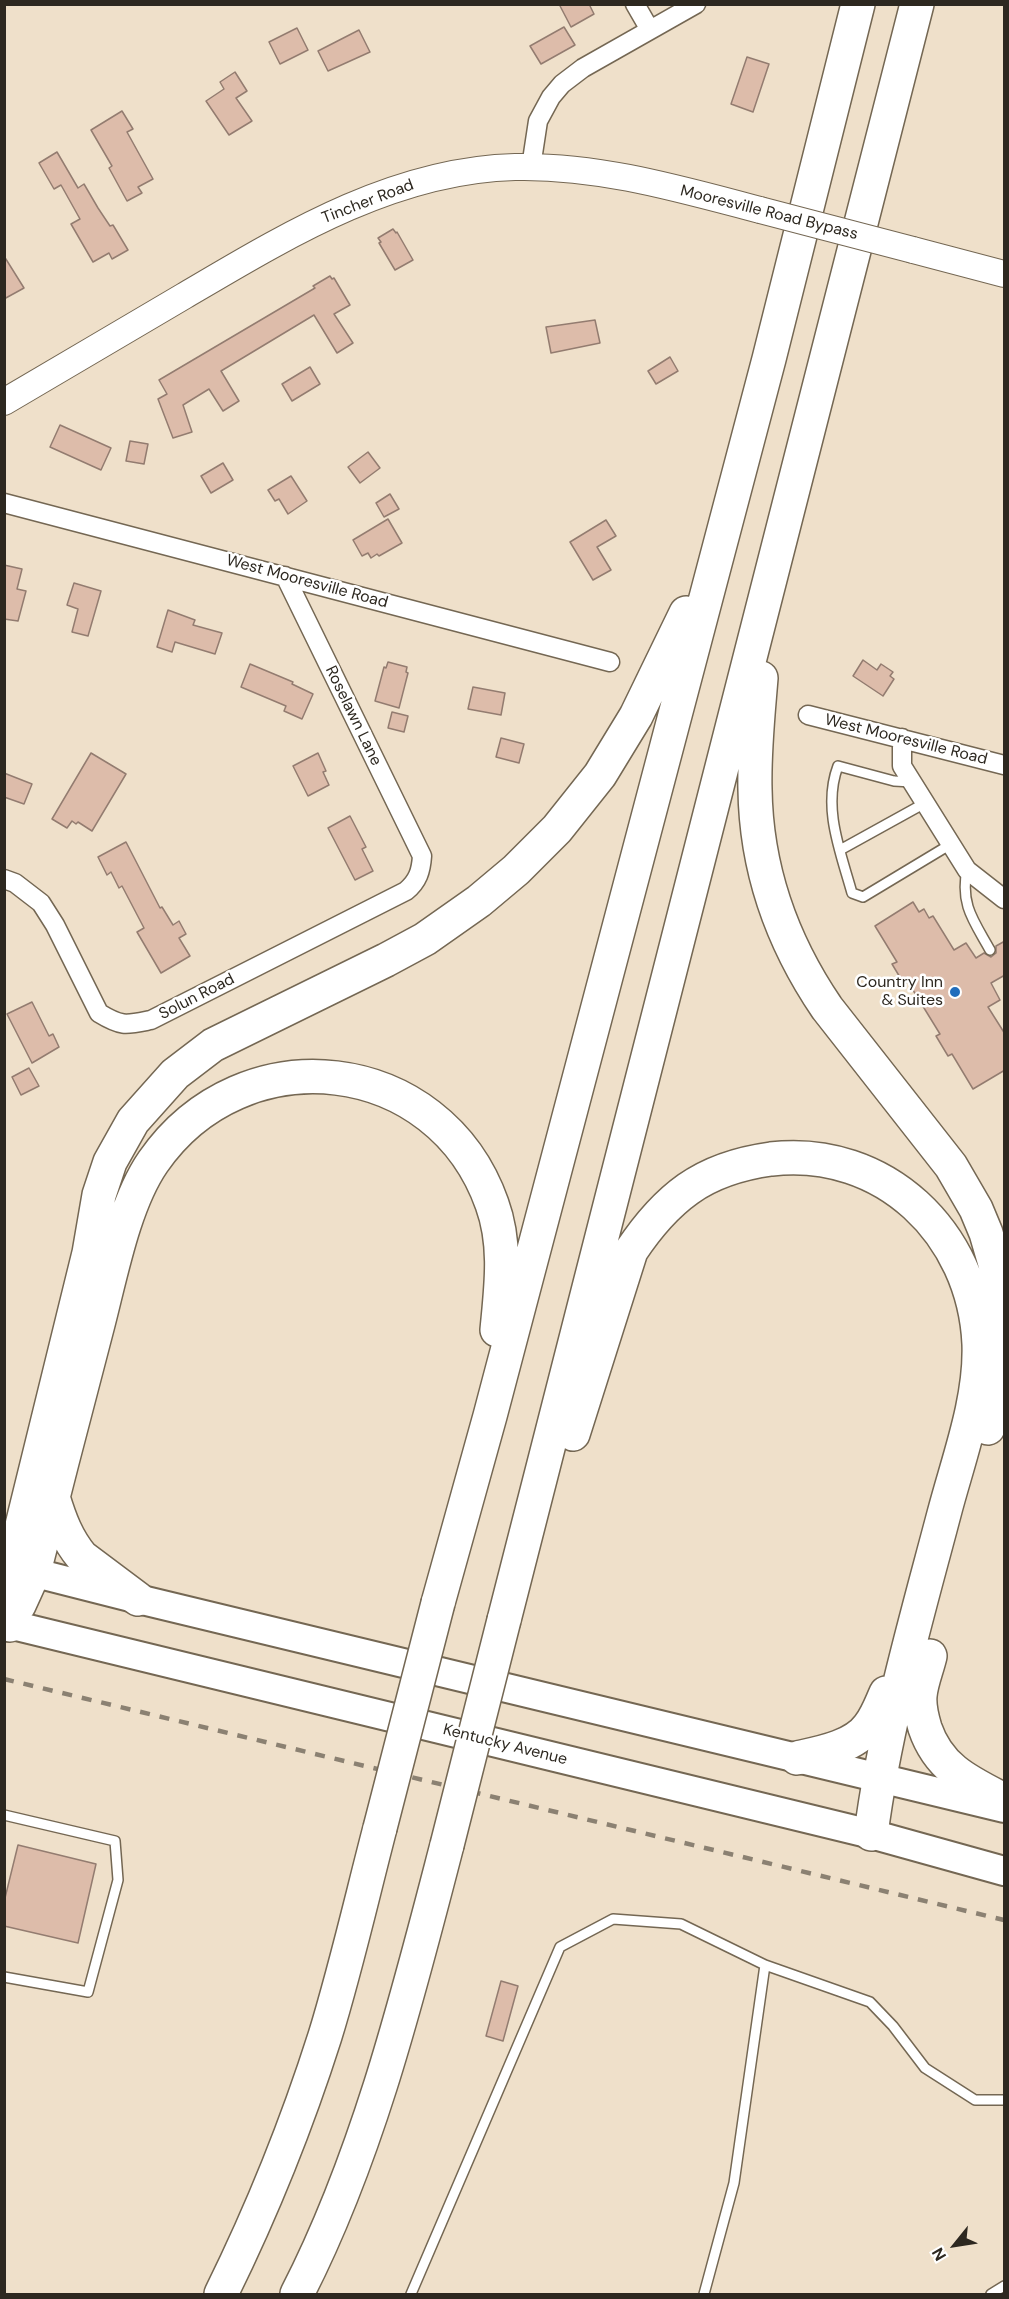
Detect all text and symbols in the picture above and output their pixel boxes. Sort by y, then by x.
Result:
street label: Tincher Road [319,176,417,228]
street label: Mooresville Road Bypass [678,182,860,244]
street label: West Mooresville Road [224,551,390,613]
street label: Roselawn Lane [321,663,385,769]
street label: West Mooresville Road [823,711,989,769]
street label: Solun Road [156,970,238,1024]
place label: Country Inn & Suites [856,973,943,1011]
marker: Country Inn & Suites [948,985,962,999]
street label: Kentucky Avenue [441,1720,569,1770]
north arrow [925,2215,985,2275]
text: N [927,2244,951,2265]

